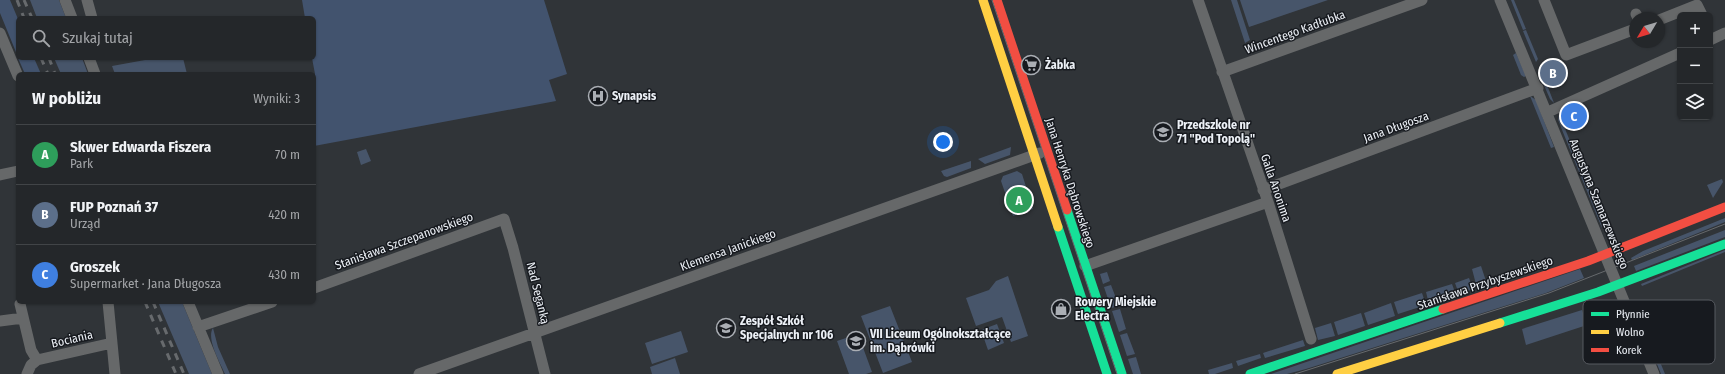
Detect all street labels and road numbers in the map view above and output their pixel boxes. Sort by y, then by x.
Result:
street label: Wincentego Kadłubka [1243,7,1347,57]
street label: Jana Długosza [1362,109,1431,145]
street label: Jana Henryka Dąbrowskiego [1042,116,1098,250]
street label: Augustyna Szamarzewskiego [1566,137,1632,271]
street label: Galla Anonima [1258,152,1294,224]
street label: Stanisława Szczepanowskiego [333,209,475,273]
street label: Klemensa Janickiego [678,226,778,274]
street label: Stanisława Przybyszewskiego [1415,253,1555,313]
street label: Nad Seganką [524,261,552,325]
street label: Bociania [50,327,94,351]

